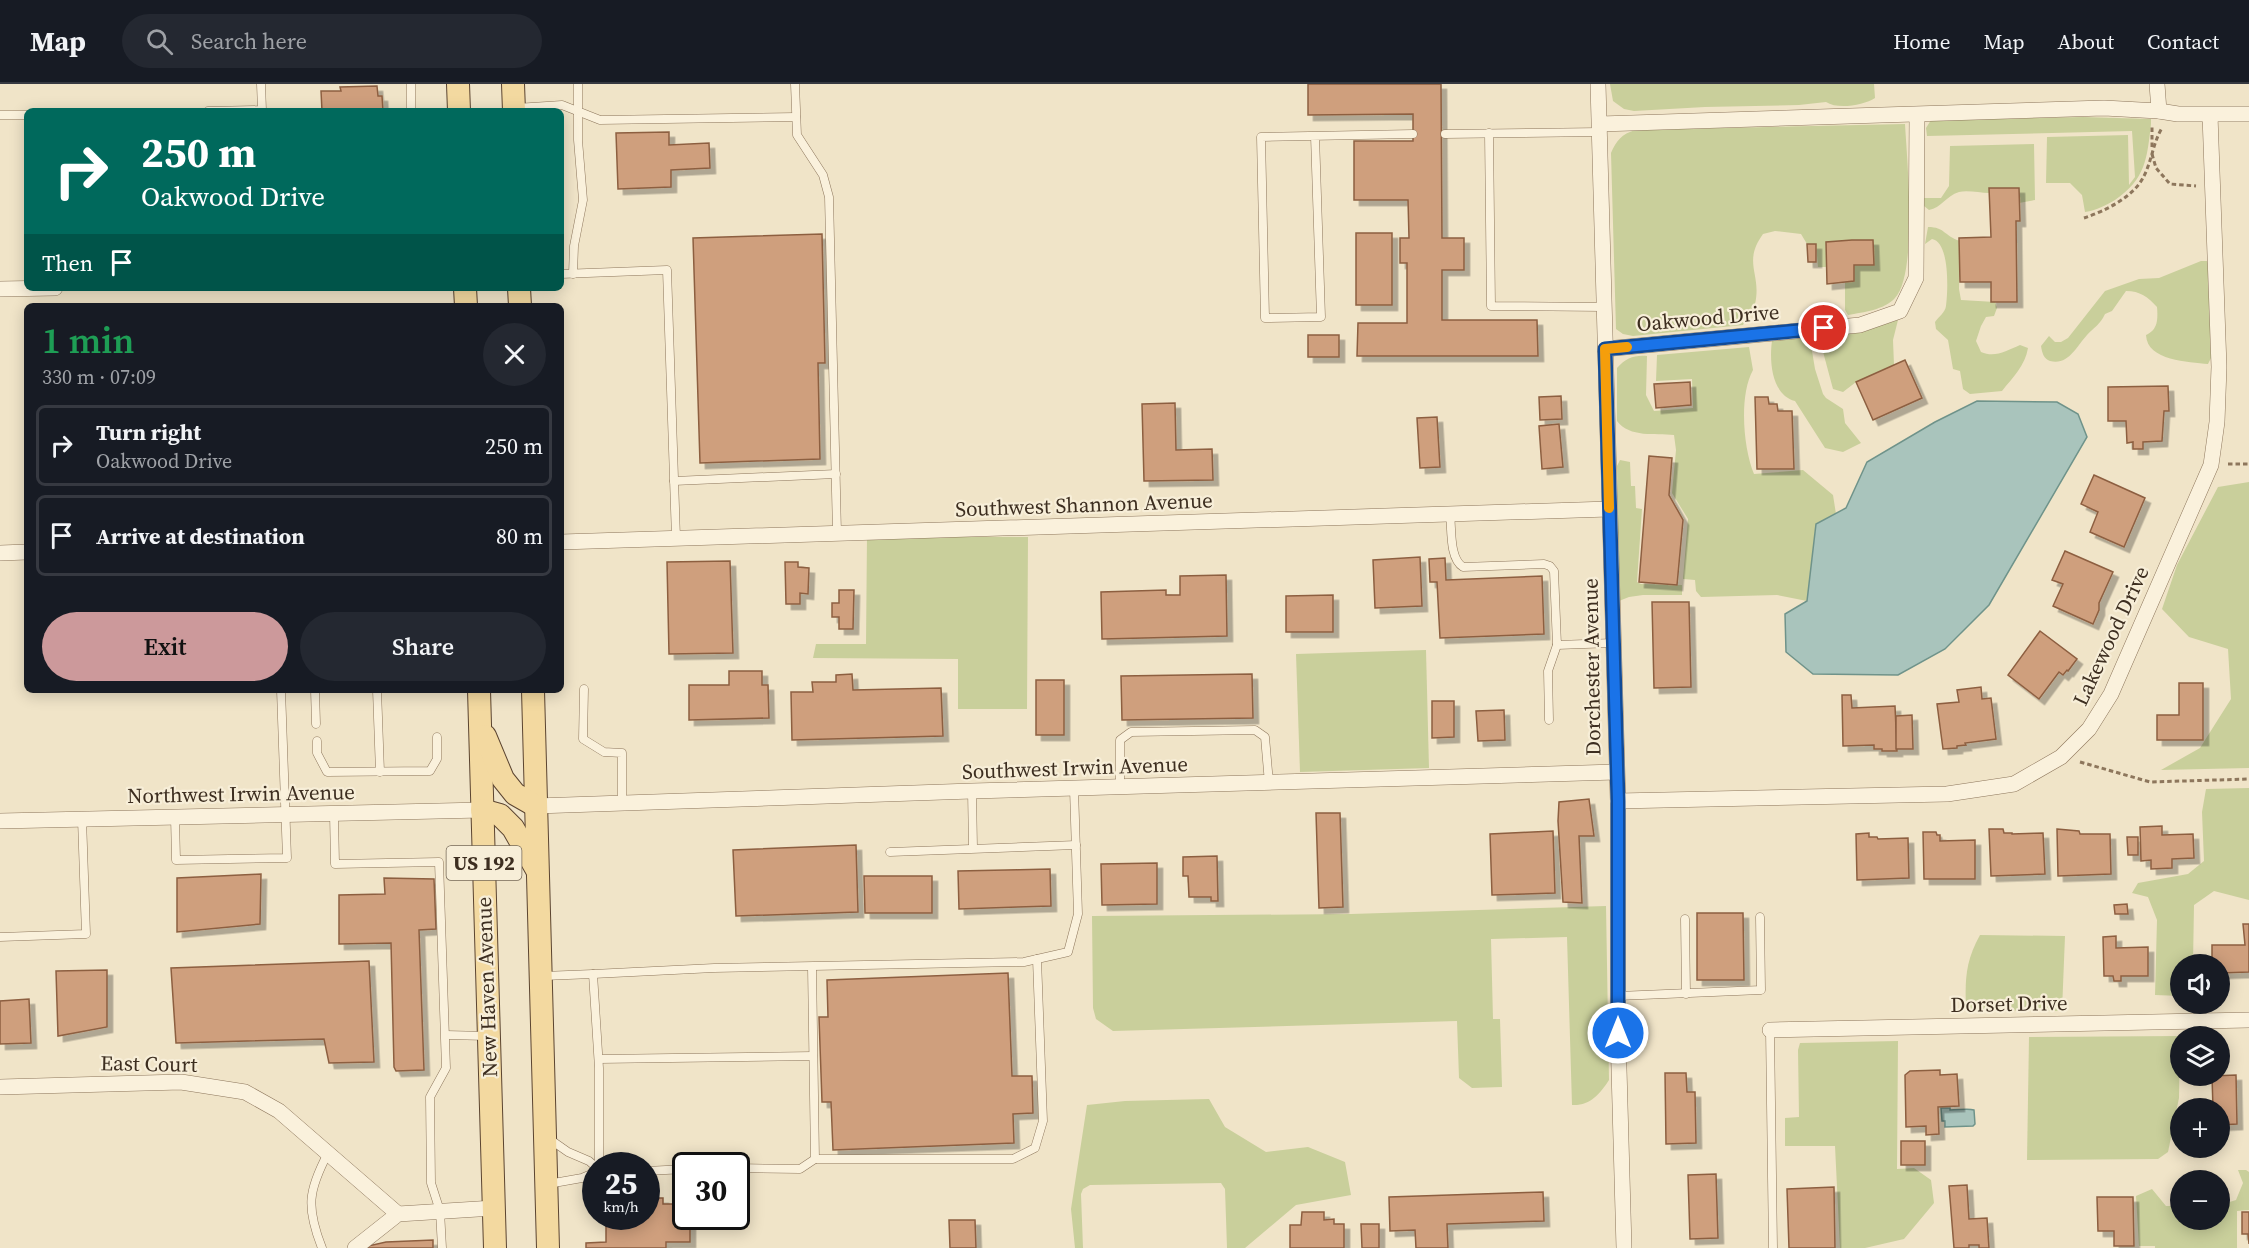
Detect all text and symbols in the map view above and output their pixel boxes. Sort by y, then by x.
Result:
search box [122,14,542,68]
text: Map [30,22,86,60]
icon: search [143,25,176,58]
text: Search here [191,26,307,56]
text: Home [1893,27,1951,56]
text: Map [1984,27,2025,56]
text: About [2058,27,2114,56]
text: Contact [2147,27,2219,56]
text: 250 m [141,123,256,181]
icon: right [42,132,120,210]
text: Oakwood Drive [141,178,325,215]
icon: arrive [105,246,138,279]
text: Then [42,248,93,278]
street label: Oakwood Drive [1635,297,1781,338]
pin [1798,302,1849,353]
icon: arrive [1807,311,1840,344]
text: 1 min [42,316,134,365]
button: close [483,323,546,386]
text: 330 m · 07:09 [42,363,156,391]
text: Turn right [96,417,201,447]
icon: right [45,429,78,462]
text: 250 m [485,431,543,461]
text: Oakwood Drive [96,447,232,475]
street label: Southwest Shannon Avenue [955,486,1213,523]
icon: arrive [45,519,78,552]
text: Arrive at destination [96,521,305,551]
text: 80 m [496,521,543,551]
street label: Lakewood Drive [2066,561,2156,710]
street label: Dorchester Avenue [1575,578,1608,756]
button: Exit [42,612,288,681]
button: Share [300,612,546,681]
street label: Southwest Irwin Avenue [962,749,1188,786]
street label: Northwest Irwin Avenue [127,777,355,810]
road number: US 192 [446,846,522,880]
street label: New Haven Avenue [469,896,504,1078]
map controls [2170,954,2230,1230]
button: sound [2170,954,2230,1014]
street label: Dorset Drive [1950,988,2068,1019]
position arrow [1586,1001,1650,1065]
button: layers [2170,1026,2230,1086]
street label: East Court [100,1048,198,1079]
button: + [2170,1098,2230,1158]
speed limit sign: 30 [672,1152,750,1230]
text: 25 [605,1163,637,1204]
button: − [2170,1170,2230,1230]
text: km/h [603,1196,639,1217]

